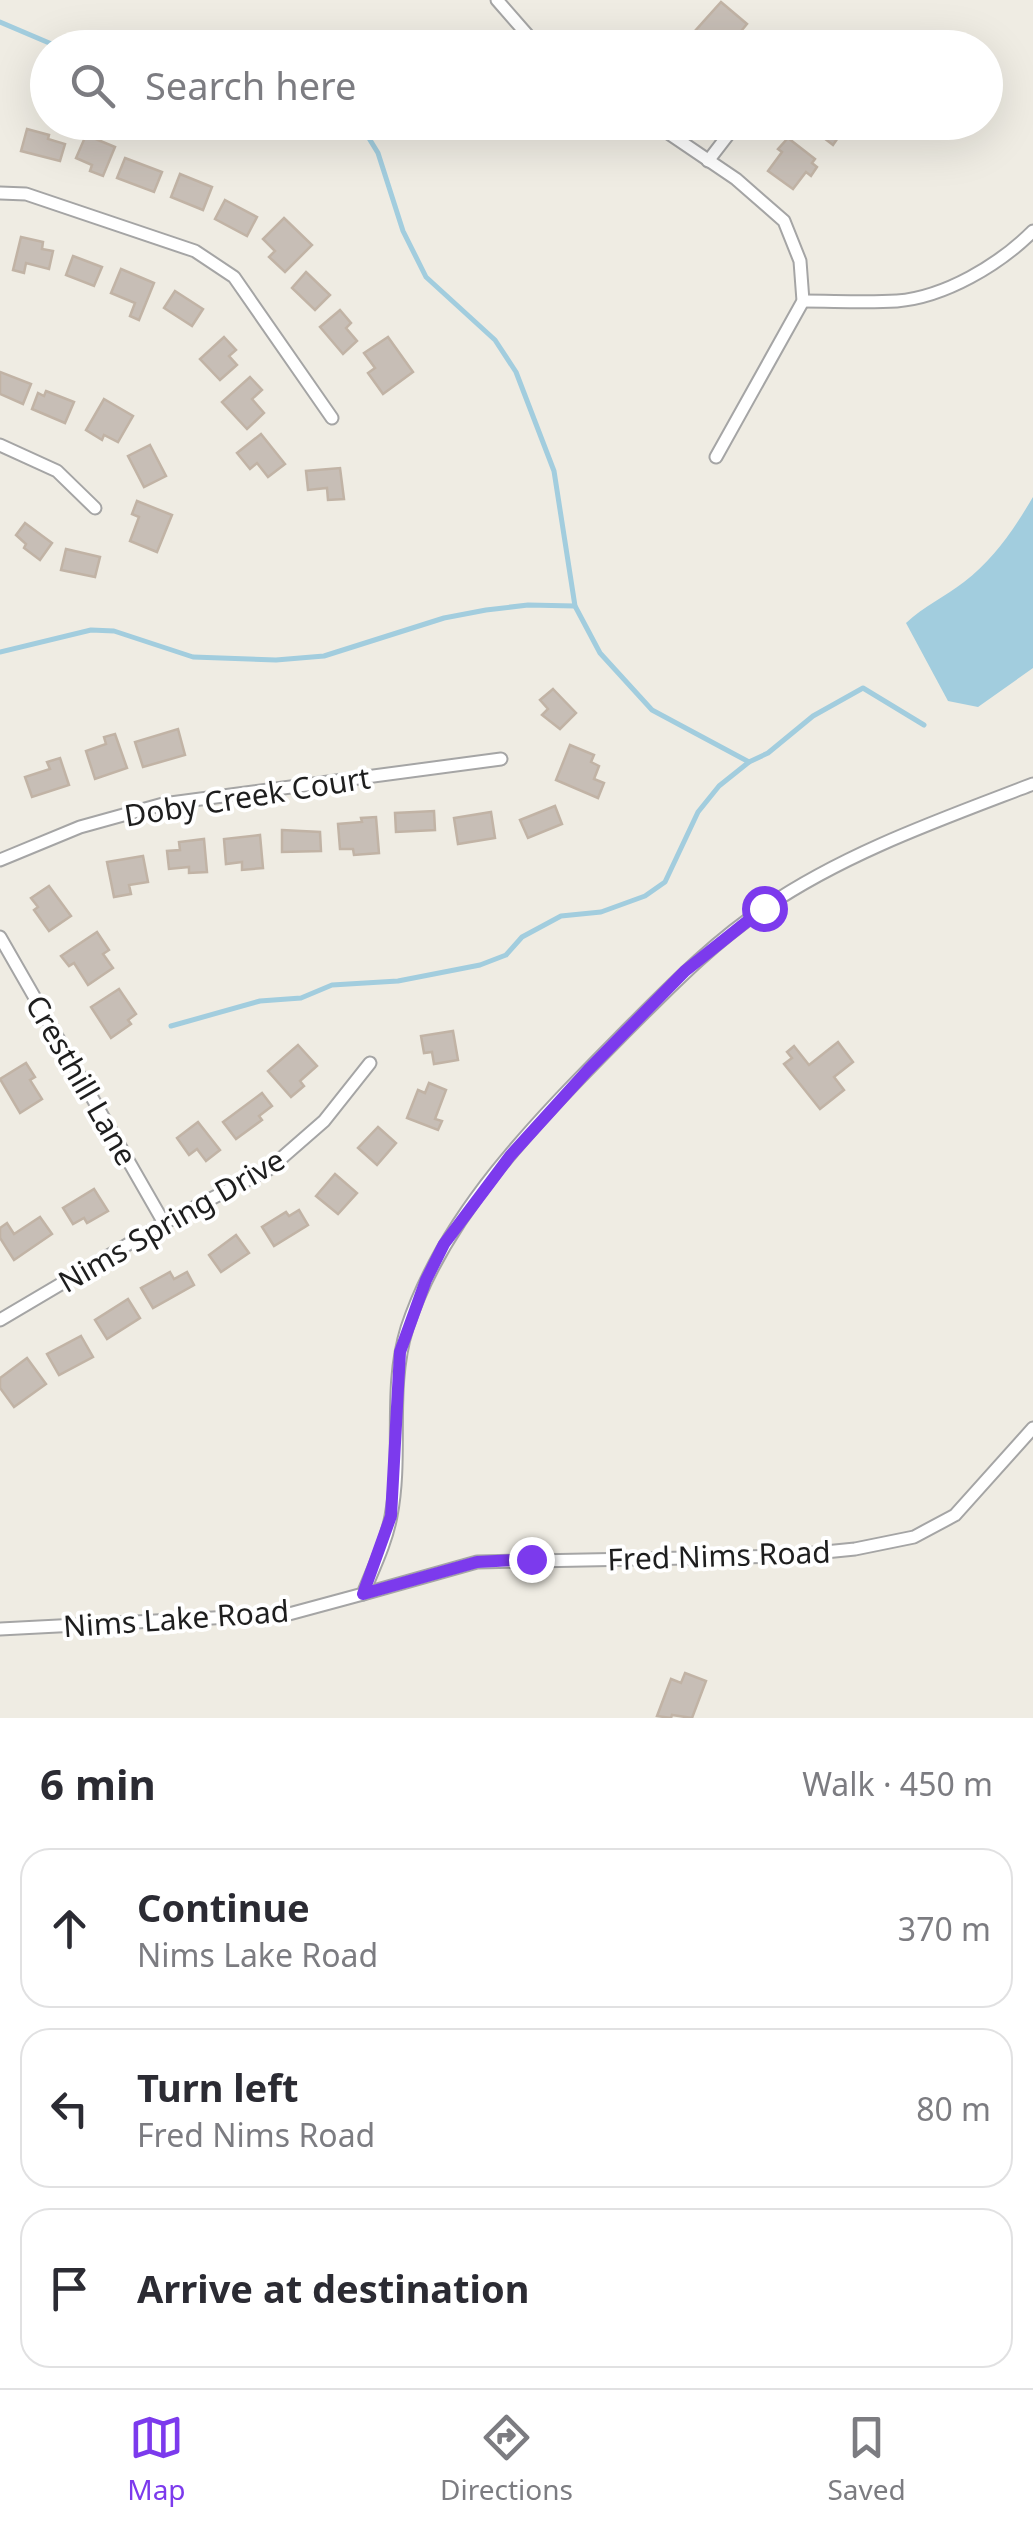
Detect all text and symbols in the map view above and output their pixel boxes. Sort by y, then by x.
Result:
search box [30,30,1003,140]
icon: search [65,58,120,113]
text: Search here [145,59,356,111]
street label: Doby Creek Court [121,756,373,836]
route start [742,886,788,932]
street label: Cresthill Lane [17,987,147,1173]
street label: Nims Spring Drive [50,1139,292,1301]
street label: Fred Nims Road [607,1531,831,1579]
route end [509,1537,555,1583]
street label: Nims Lake Road [62,1590,290,1646]
text: 6 min [40,1755,156,1812]
text: Walk · 450 m [802,1762,993,1805]
text: Continue [137,1881,310,1933]
icon: ahead [42,1901,97,1956]
text: 370 m [898,1907,991,1950]
text: Nims Lake Road [137,1933,378,1976]
text: Turn left [137,2061,299,2113]
icon: left [42,2081,97,2136]
text: 80 m [916,2087,991,2130]
text: Fred Nims Road [137,2113,375,2156]
icon: arrive [42,2261,97,2316]
text: Arrive at destination [137,2262,529,2314]
tab: Map [127,2410,186,2508]
tab: Directions [440,2410,573,2508]
tab: Saved [827,2410,906,2508]

